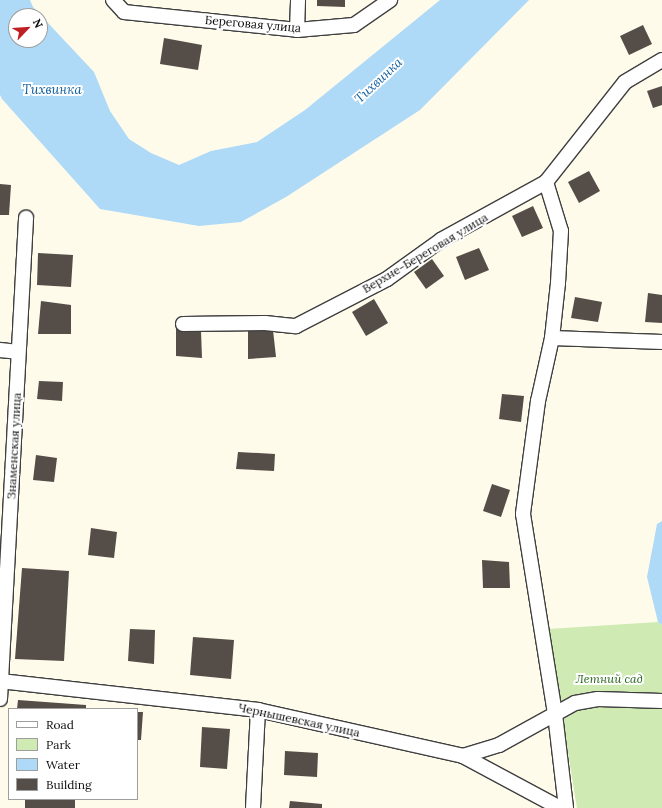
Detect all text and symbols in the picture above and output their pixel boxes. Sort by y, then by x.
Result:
north arrow [8,8,48,48]
street label: Береговая улица [204,13,302,35]
text: N [30,17,46,30]
water label: Тихвинка [352,55,406,107]
water label: Тихвинка [22,82,82,98]
street label: Верхне-Береговая улица [360,210,490,296]
street label: Знаменская улица [4,392,24,500]
park label: Летний сад [575,672,643,686]
street label: Чернышевская улица [237,700,361,740]
legend [8,708,138,800]
text: Road [46,717,74,732]
text: Park [46,737,71,752]
text: Water [46,757,80,772]
text: Building [46,777,92,792]

